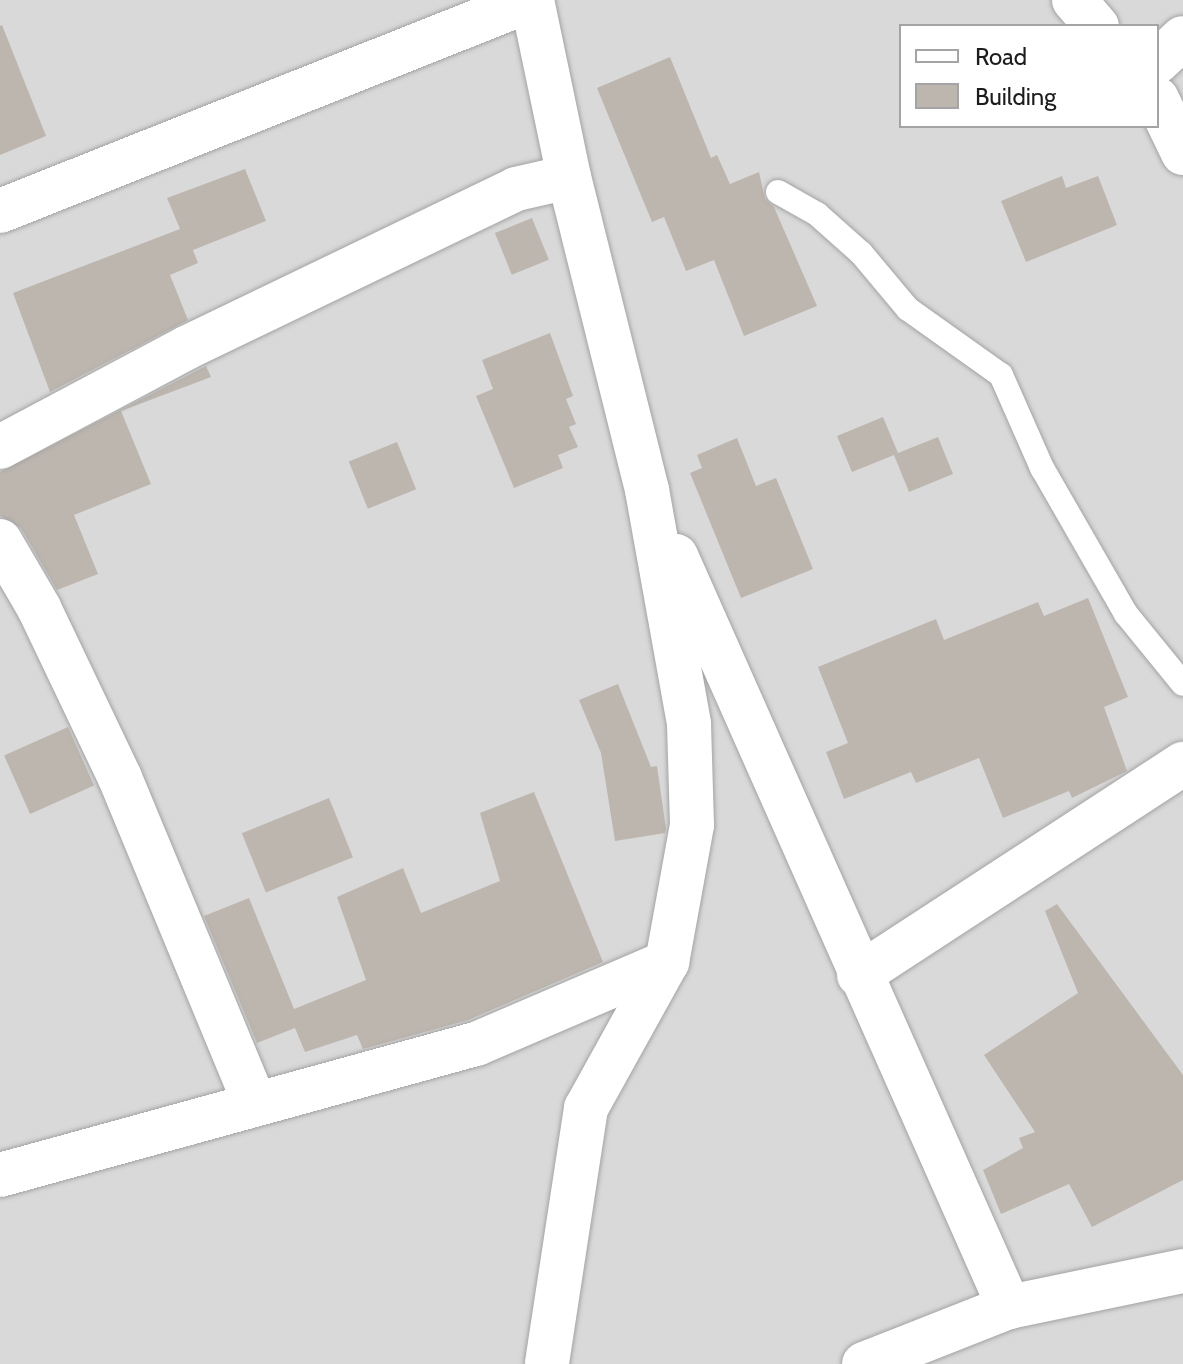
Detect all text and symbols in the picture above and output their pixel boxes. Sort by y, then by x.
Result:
legend [899,24,1159,128]
text: Road [975,42,1027,71]
text: Building [975,82,1056,111]

